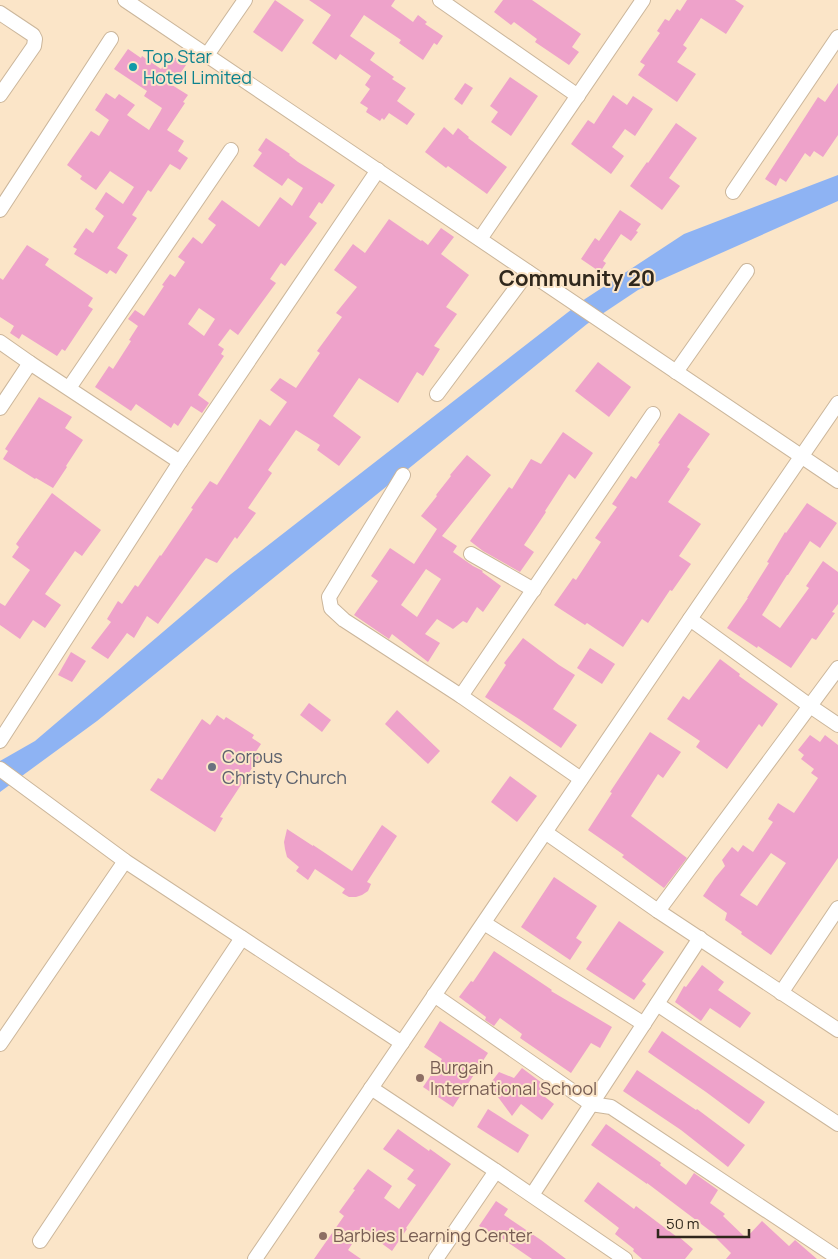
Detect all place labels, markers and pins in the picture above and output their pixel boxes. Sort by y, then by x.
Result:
place label: Top Star Hotel Limited [143,44,252,89]
marker: Top Star Hotel Limited [127,61,139,73]
place label: Corpus Christy Church [222,744,347,789]
marker: Corpus Christy Church [206,761,218,773]
place label: Burgain International School [430,1055,597,1100]
marker: Burgain International School [414,1072,426,1084]
place label: Barbies Learning Center [333,1223,533,1247]
marker: Barbies Learning Center [317,1230,329,1242]

